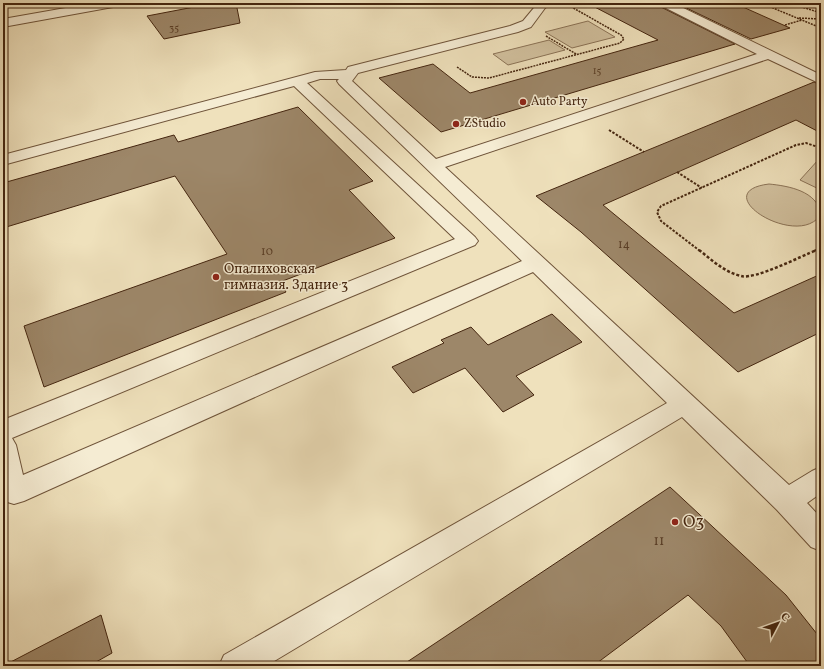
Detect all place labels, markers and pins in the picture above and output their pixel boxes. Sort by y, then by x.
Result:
place label: Auto Party [531,94,588,110]
marker: Auto Party [518,97,528,107]
place label: ZStudio [464,116,506,132]
marker: ZStudio [451,119,461,129]
place label: Опалиховская гимназия. Здание 3 [224,260,348,295]
marker: Опалиховская гимназия. Здание 3 [211,272,221,282]
place label: О3 [683,511,704,534]
marker: О3 [670,517,680,527]

